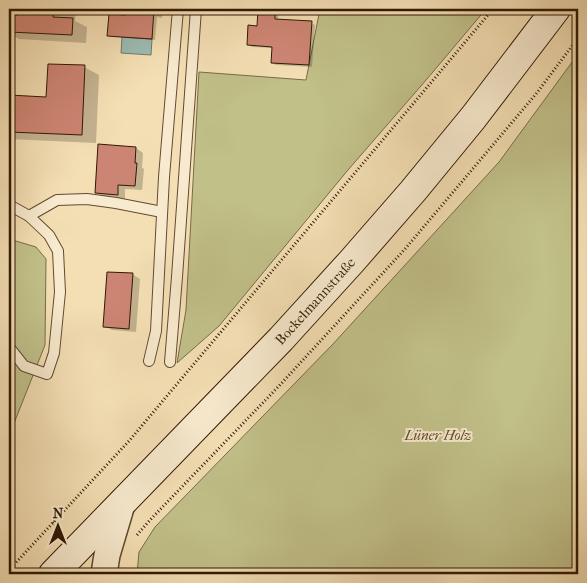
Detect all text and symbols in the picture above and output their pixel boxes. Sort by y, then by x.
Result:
street label: Bockelmannstraße [272,254,359,349]
park label: Lüner Holz [404,427,471,444]
north arrow [32,500,82,550]
text: N [53,505,64,522]

